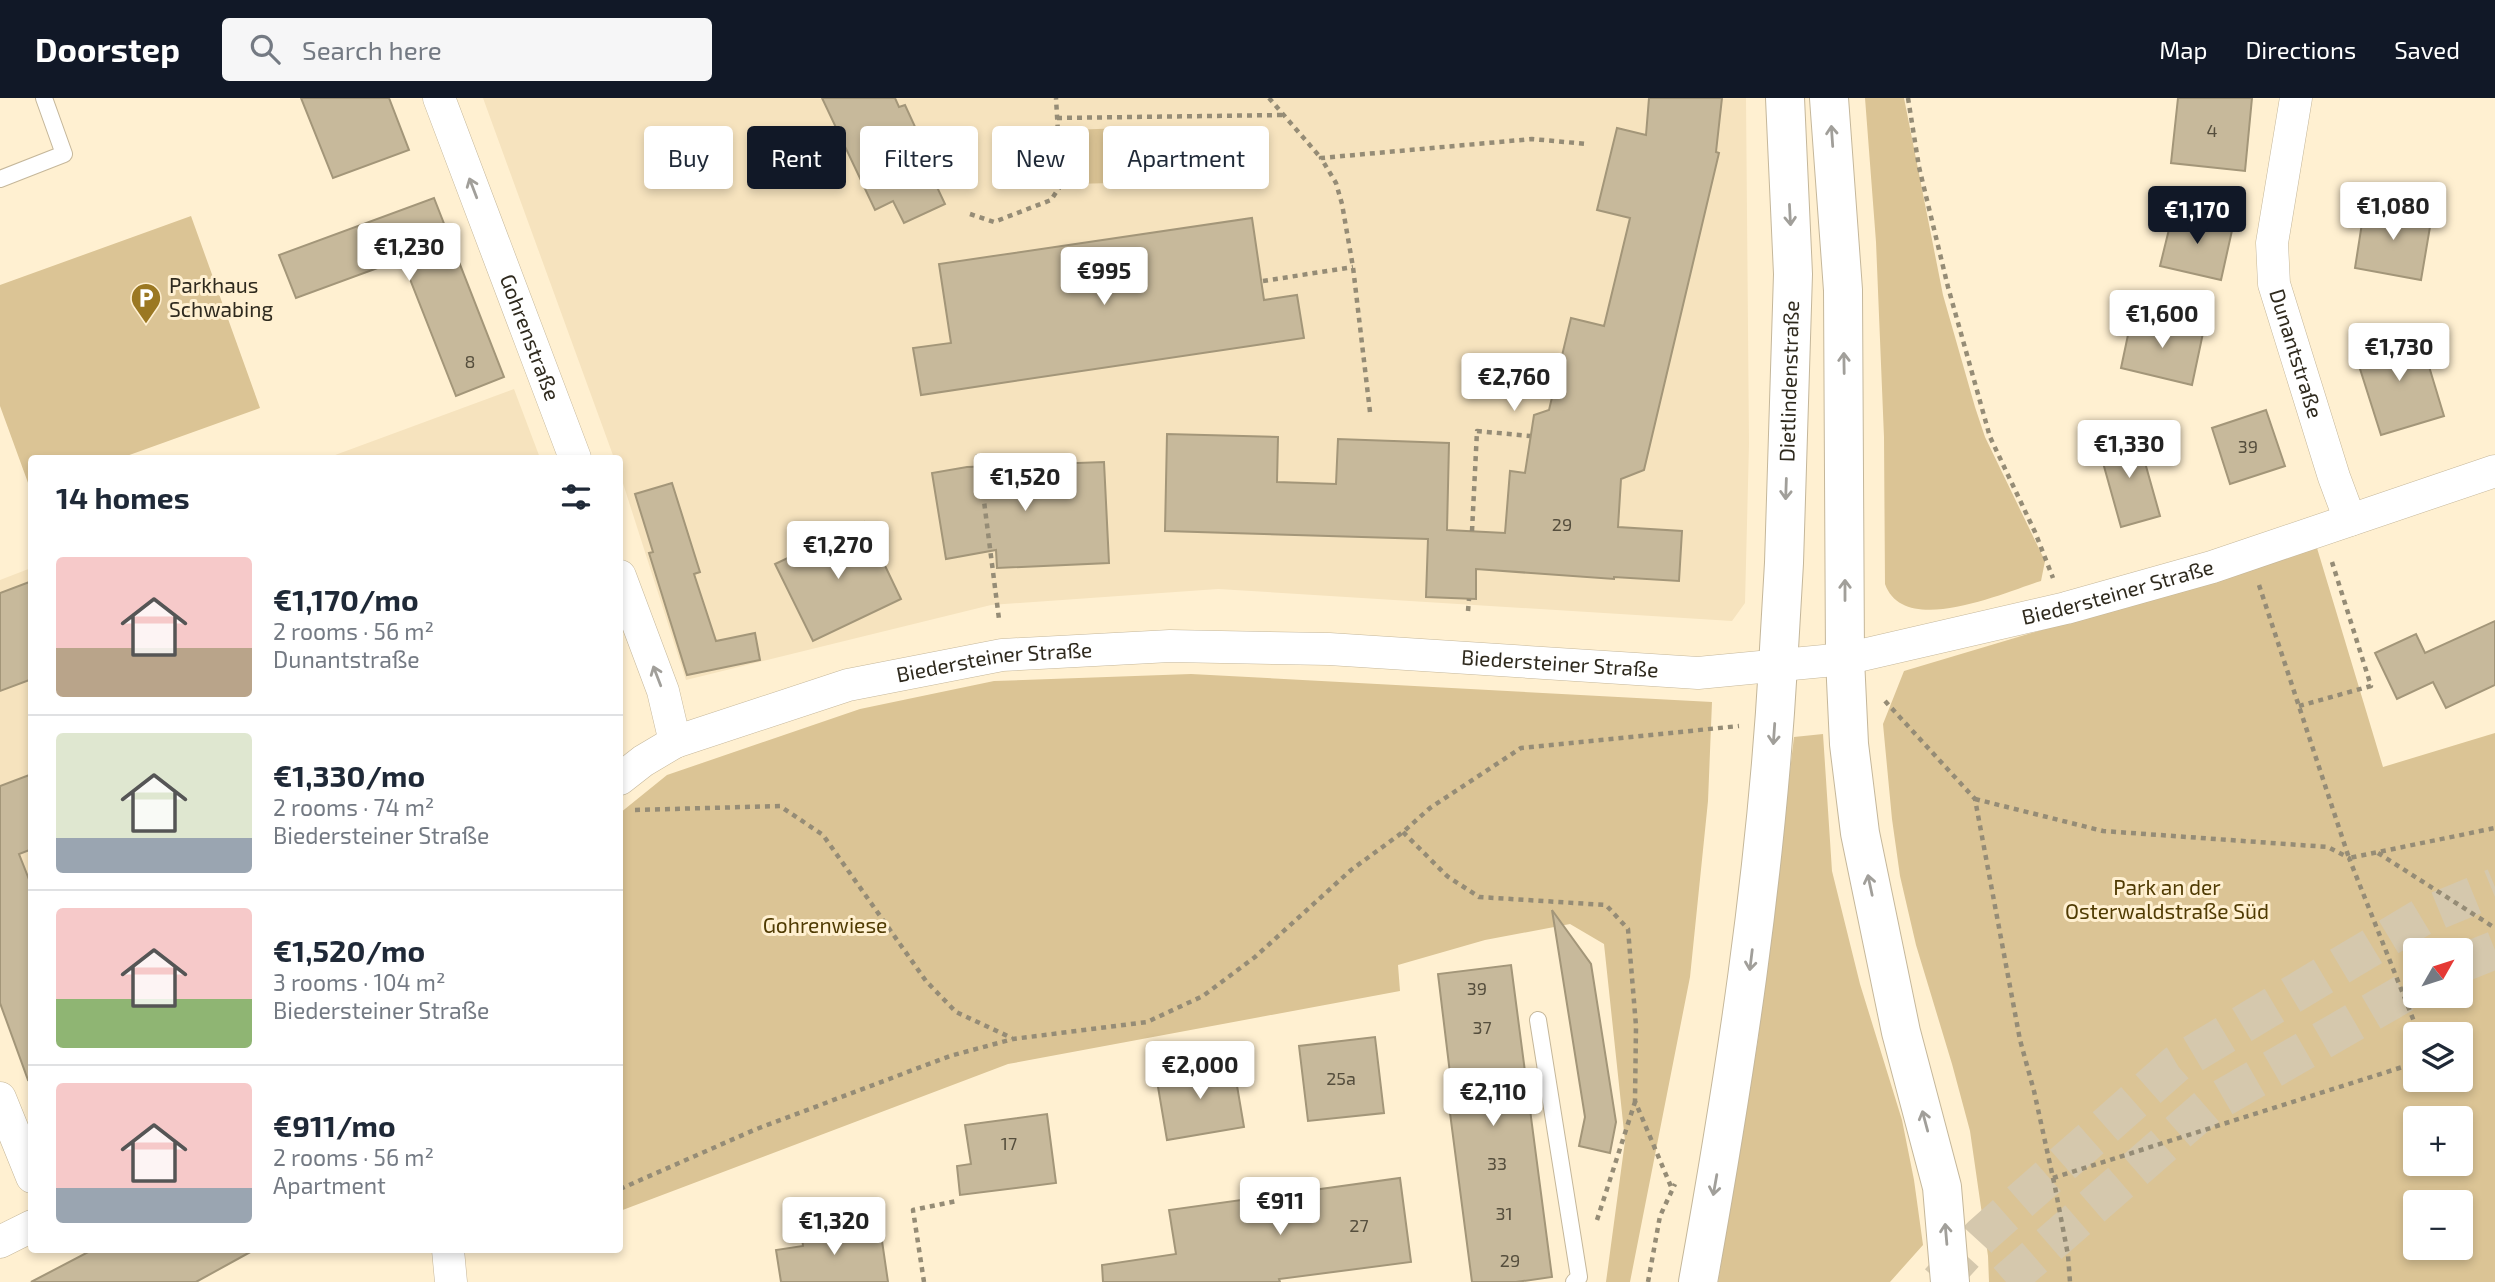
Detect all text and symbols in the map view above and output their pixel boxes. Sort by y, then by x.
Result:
search box [222,18,712,81]
text: Doorstep [35,29,180,69]
icon: search [246,30,284,68]
text: Search here [302,34,442,65]
text: Map [2159,35,2207,64]
text: Directions [2245,35,2356,64]
text: Saved [2394,35,2460,64]
house number: 4 [2206,119,2218,141]
one-way arrow [1825,125,1838,147]
chip: Buy [644,126,733,189]
chip: Rent [747,126,846,189]
chip: Filters [860,126,978,189]
chip: New [992,126,1089,189]
chip: Apartment [1103,126,1269,189]
one-way arrow [466,178,479,200]
pin: €1,080 [2336,183,2450,242]
pin: €1,170 [2140,186,2254,246]
text: €1,080 [2356,191,2430,219]
text: €1,170 [2164,195,2230,223]
one-way arrow [1784,203,1797,226]
pin: €1,230 [352,223,466,283]
text: €1,230 [373,232,445,260]
pin: €995 [1063,248,1145,307]
text: €995 [1077,256,1131,284]
street label: Gohrenstraße [496,270,566,404]
place label: Parkhaus Schwabing [169,272,273,321]
parking icon: Parkhaus Schwabing [129,281,163,325]
street label: Dunantstraße [2265,286,2329,421]
pin: €1,600 [2105,290,2219,350]
text: €1,600 [2126,299,2198,327]
street label: Dietlindenstraße [1773,300,1803,462]
pin: €1,730 [2342,324,2456,383]
text: €1,730 [2364,332,2434,360]
house number: 8 [465,350,475,372]
one-way arrow [1837,352,1851,375]
pin: €2,760 [1457,354,1571,413]
text: €2,760 [1477,362,1551,390]
pin: €1,330 [2072,420,2186,480]
text: €1,330 [2094,429,2164,457]
house number: 39 [2238,435,2258,457]
pin: €1,520 [968,454,1082,513]
text: €1,520 [990,462,1060,490]
one-way arrow [1779,477,1793,500]
icon: filters [557,478,595,516]
text: 14 homes [56,479,190,515]
house number: 29 [1552,513,1572,535]
pin: €1,270 [781,522,895,581]
text: €1,270 [803,530,873,558]
street label: Biedersteiner Straße [2019,553,2216,629]
one-way arrow [1838,579,1852,602]
text: €1,170/mo [273,581,419,617]
icon: home [112,585,196,669]
text: 2 rooms · 56 m² [273,617,434,645]
street label: Biedersteiner Straße [894,636,1093,686]
street label: Biedersteiner Straße [1460,644,1659,681]
text: Dunantstraße [273,645,420,673]
one-way arrow [650,666,663,688]
one-way arrow [1767,722,1780,745]
text: €1,330/mo [273,757,425,793]
icon: home [112,761,196,845]
text: 2 rooms · 74 m² [273,793,434,821]
text: Biedersteiner Straße [273,821,489,849]
one-way arrow [1863,874,1877,897]
park label: Park an der Osterwaldstraße Süd [2065,874,2269,923]
park label: Gohrenwiese [763,912,887,937]
text: €1,520/mo [273,932,425,968]
icon: home [112,936,196,1020]
north arrow [2403,938,2473,1008]
map controls [2403,938,2473,1260]
one-way arrow [1744,948,1757,971]
text: 3 rooms · 104 m² [273,968,445,996]
house number: 39 [1467,977,1487,999]
text: Biedersteiner Straße [273,996,489,1024]
house number: 37 [1472,1016,1492,1038]
button: layers [2403,1022,2473,1092]
pin: €2,000 [1143,1042,1257,1101]
text: €2,000 [1161,1050,1239,1078]
house number: 25a [1326,1067,1356,1089]
pin: €2,110 [1436,1068,1550,1128]
text: €2,110 [1459,1077,1527,1105]
button: + [2403,1106,2473,1176]
text: €911/mo [273,1107,396,1143]
one-way arrow [1918,1110,1931,1133]
icon: home [112,1111,196,1195]
house number: 17 [1001,1132,1017,1154]
text: 2 rooms · 56 m² [273,1143,434,1171]
house number: 33 [1487,1152,1507,1174]
text: Apartment [273,1171,386,1199]
one-way arrow [1708,1173,1721,1196]
pin: €911 [1239,1178,1321,1237]
text: €911 [1256,1186,1304,1214]
button: − [2403,1190,2473,1260]
pin: €1,320 [777,1198,891,1257]
house number: 31 [1495,1202,1513,1224]
text: €1,320 [798,1206,870,1234]
house number: 27 [1349,1214,1369,1236]
one-way arrow [1939,1224,1952,1246]
house number: 29 [1500,1249,1520,1271]

